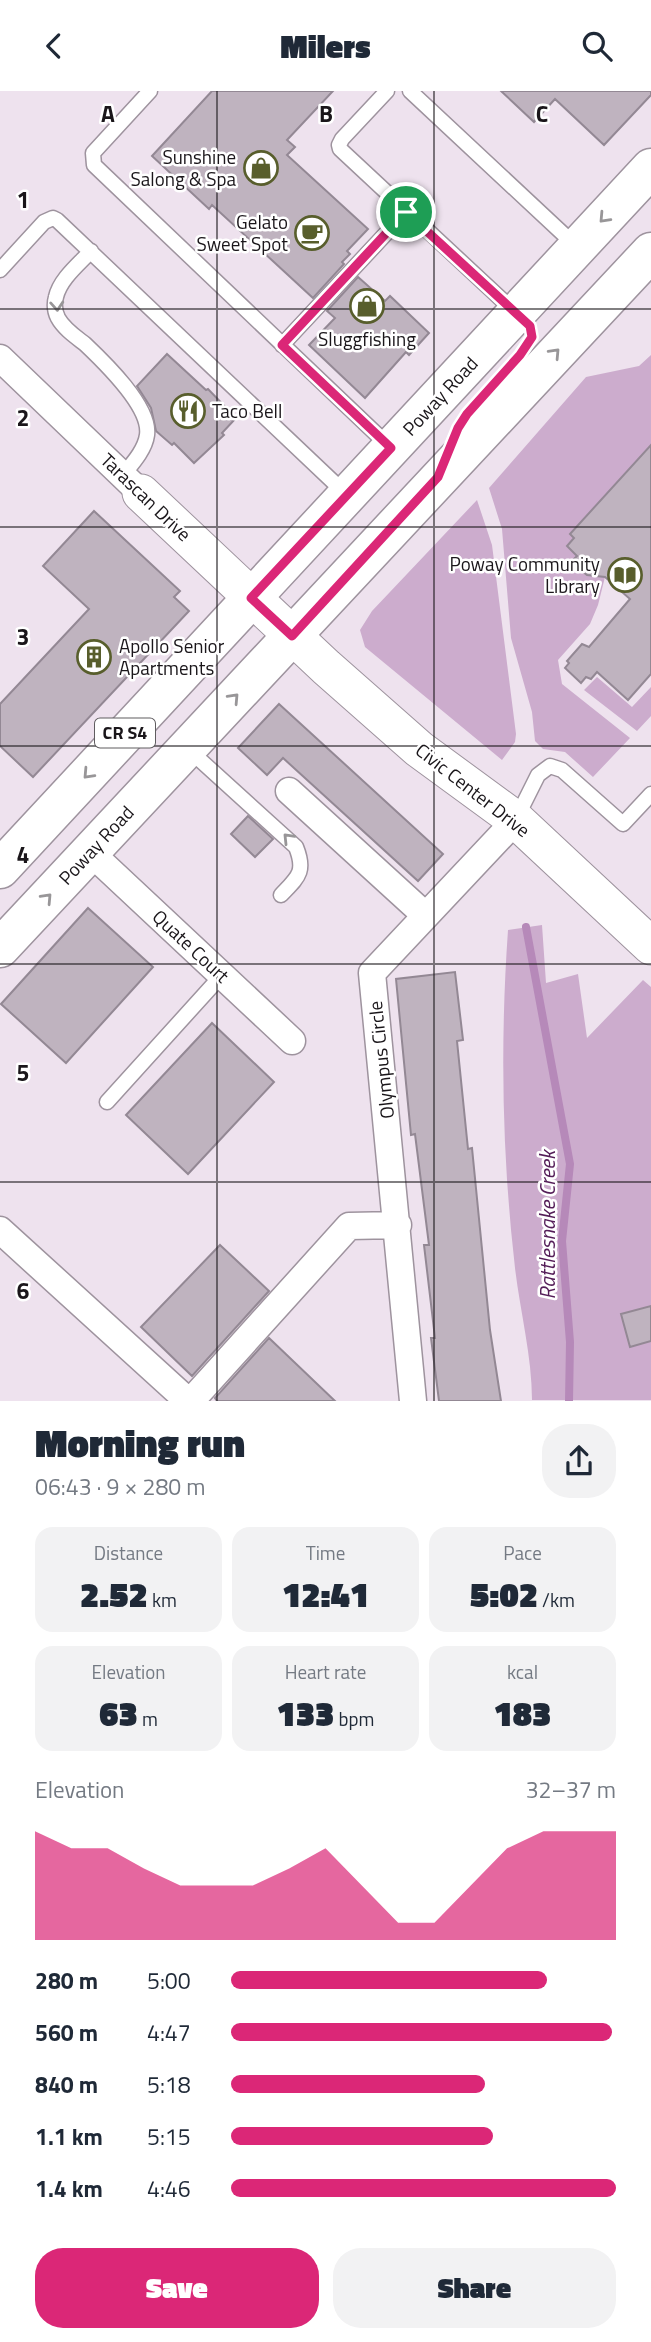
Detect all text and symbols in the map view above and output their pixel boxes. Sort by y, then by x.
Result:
text: Milers [280,22,371,70]
icon: back [35,27,73,65]
icon: search [578,27,616,65]
text: A [101,96,115,131]
text: B [319,96,333,131]
text: C [536,96,548,131]
place label: Sunshine Salong & Spa [131,142,236,193]
shop icon: Sunshine Salong & Spa [242,149,280,187]
text: 1 [17,182,29,217]
pin [376,182,436,242]
icon: arrive [387,193,425,231]
place label: Gelato Sweet Spot [197,207,288,258]
one-way arrow [600,210,613,223]
cafe icon: Gelato Sweet Spot [293,214,331,252]
shop icon: Sluggfishing [348,287,386,325]
one-way arrow [50,301,65,312]
place label: Sluggfishing [318,324,416,353]
one-way arrow [547,348,560,361]
street label: Poway Road [395,349,484,442]
restaurant icon: Taco Bell [169,392,207,430]
place label: Taco Bell [212,396,282,425]
text: 2 [17,400,29,435]
street label: Tarascan Drive [94,446,198,548]
place label: Poway Community Library [449,549,600,600]
library icon: Poway Community Library [606,556,644,594]
text: 3 [17,619,29,654]
place label: Apollo Senior Apartments [119,631,225,682]
building icon: Apollo Senior Apartments [75,638,113,676]
one-way arrow [225,693,238,706]
road number: CR S4 [95,719,155,747]
street label: Civic Center Drive [410,735,537,844]
one-way arrow [84,766,97,779]
street label: Poway Road [51,798,140,891]
one-way arrow [283,834,296,847]
text: 4 [17,837,29,872]
one-way arrow [38,893,51,906]
street label: Quate Court [146,902,237,989]
street label: Olympus Circle [360,1000,401,1120]
text: 5 [17,1055,29,1090]
water label: Rattlesnake Creek [531,1148,563,1299]
text: 6 [17,1273,30,1308]
text: Morning run [35,1414,245,1472]
button: share [542,1424,616,1498]
text: 06:43 · 9 × 280 m [35,1469,205,1504]
text: Distance [94,1538,163,1567]
text: Time [306,1538,345,1567]
text: Pace [503,1538,542,1567]
text: 2.52 [80,1567,148,1621]
text: 12:41 [282,1567,369,1621]
text: 5:02 [470,1567,538,1621]
text: km [148,1585,177,1614]
text: /km [538,1585,575,1614]
text: Elevation [92,1657,165,1686]
text: Heart rate [285,1657,366,1686]
text: kcal [507,1657,538,1686]
text: 63 [99,1686,138,1740]
text: 133 [277,1686,334,1740]
text: 183 [494,1686,551,1740]
text: m [138,1704,158,1733]
text: bpm [334,1704,374,1733]
text: Elevation [35,1772,124,1807]
text: 32–37 m [526,1772,616,1807]
text: 280 m [35,1963,98,1998]
text: 5:00 [147,1963,191,1998]
text: 560 m [35,2015,98,2050]
text: 4:47 [147,2015,191,2050]
text: 840 m [35,2067,98,2102]
text: 5:18 [147,2067,191,2102]
text: 1.1 km [35,2119,103,2154]
text: 5:15 [147,2119,191,2154]
text: 1.4 km [35,2171,103,2206]
text: 4:46 [147,2171,191,2206]
button: Save [35,2248,319,2328]
button: Share [333,2248,616,2328]

